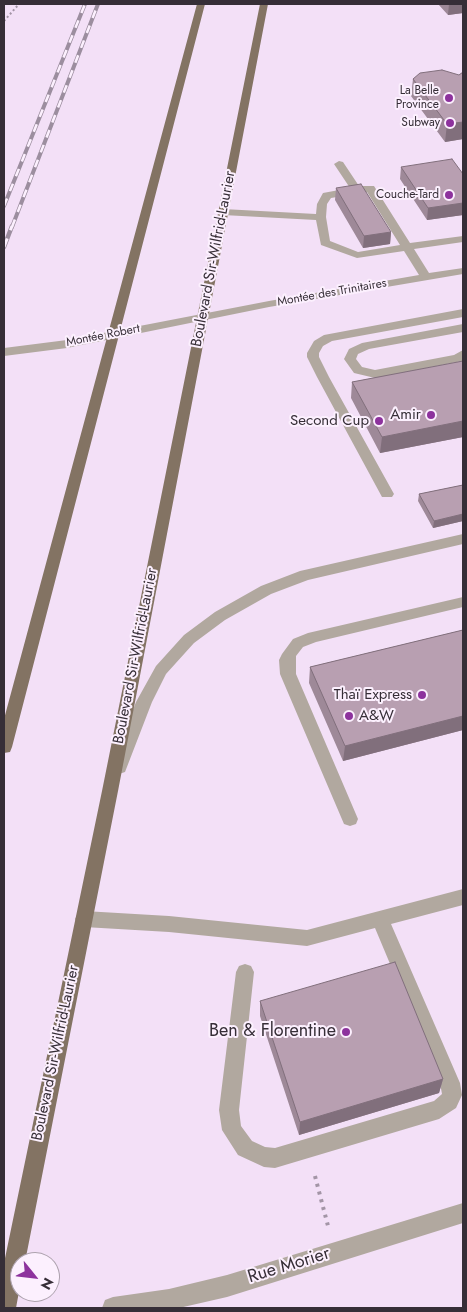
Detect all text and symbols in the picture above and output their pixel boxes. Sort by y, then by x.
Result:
place label: La Belle Province [396,84,439,112]
marker: La Belle Province [443,92,455,104]
place label: Subway [401,116,440,130]
marker: Subway [444,117,456,129]
street label: Boulevard Sir-Wilfrid-Laurier [188,170,240,348]
place label: Couche-Tard [376,188,439,202]
marker: Couche-Tard [443,189,455,201]
street label: Montée des Trinitaires [276,276,388,310]
street label: Montée Robert [65,322,141,350]
place label: Amir [390,406,421,424]
marker: Amir [425,409,437,421]
place label: Second Cup [290,412,369,430]
marker: Second Cup [373,415,385,427]
street label: Boulevard Sir-Wilfrid-Laurier [110,567,162,745]
place label: Thaï Express [334,686,412,704]
marker: Thaï Express [416,689,428,701]
place label: A&W [359,707,394,725]
marker: A&W [343,710,355,722]
street label: Boulevard Sir-Wilfrid-Laurier [29,964,83,1142]
place label: Ben & Florentine [209,1021,336,1043]
marker: Ben & Florentine [340,1026,352,1038]
street label: Rue Morier [245,1243,333,1289]
north arrow [10,1252,60,1302]
text: N [36,1274,59,1294]

